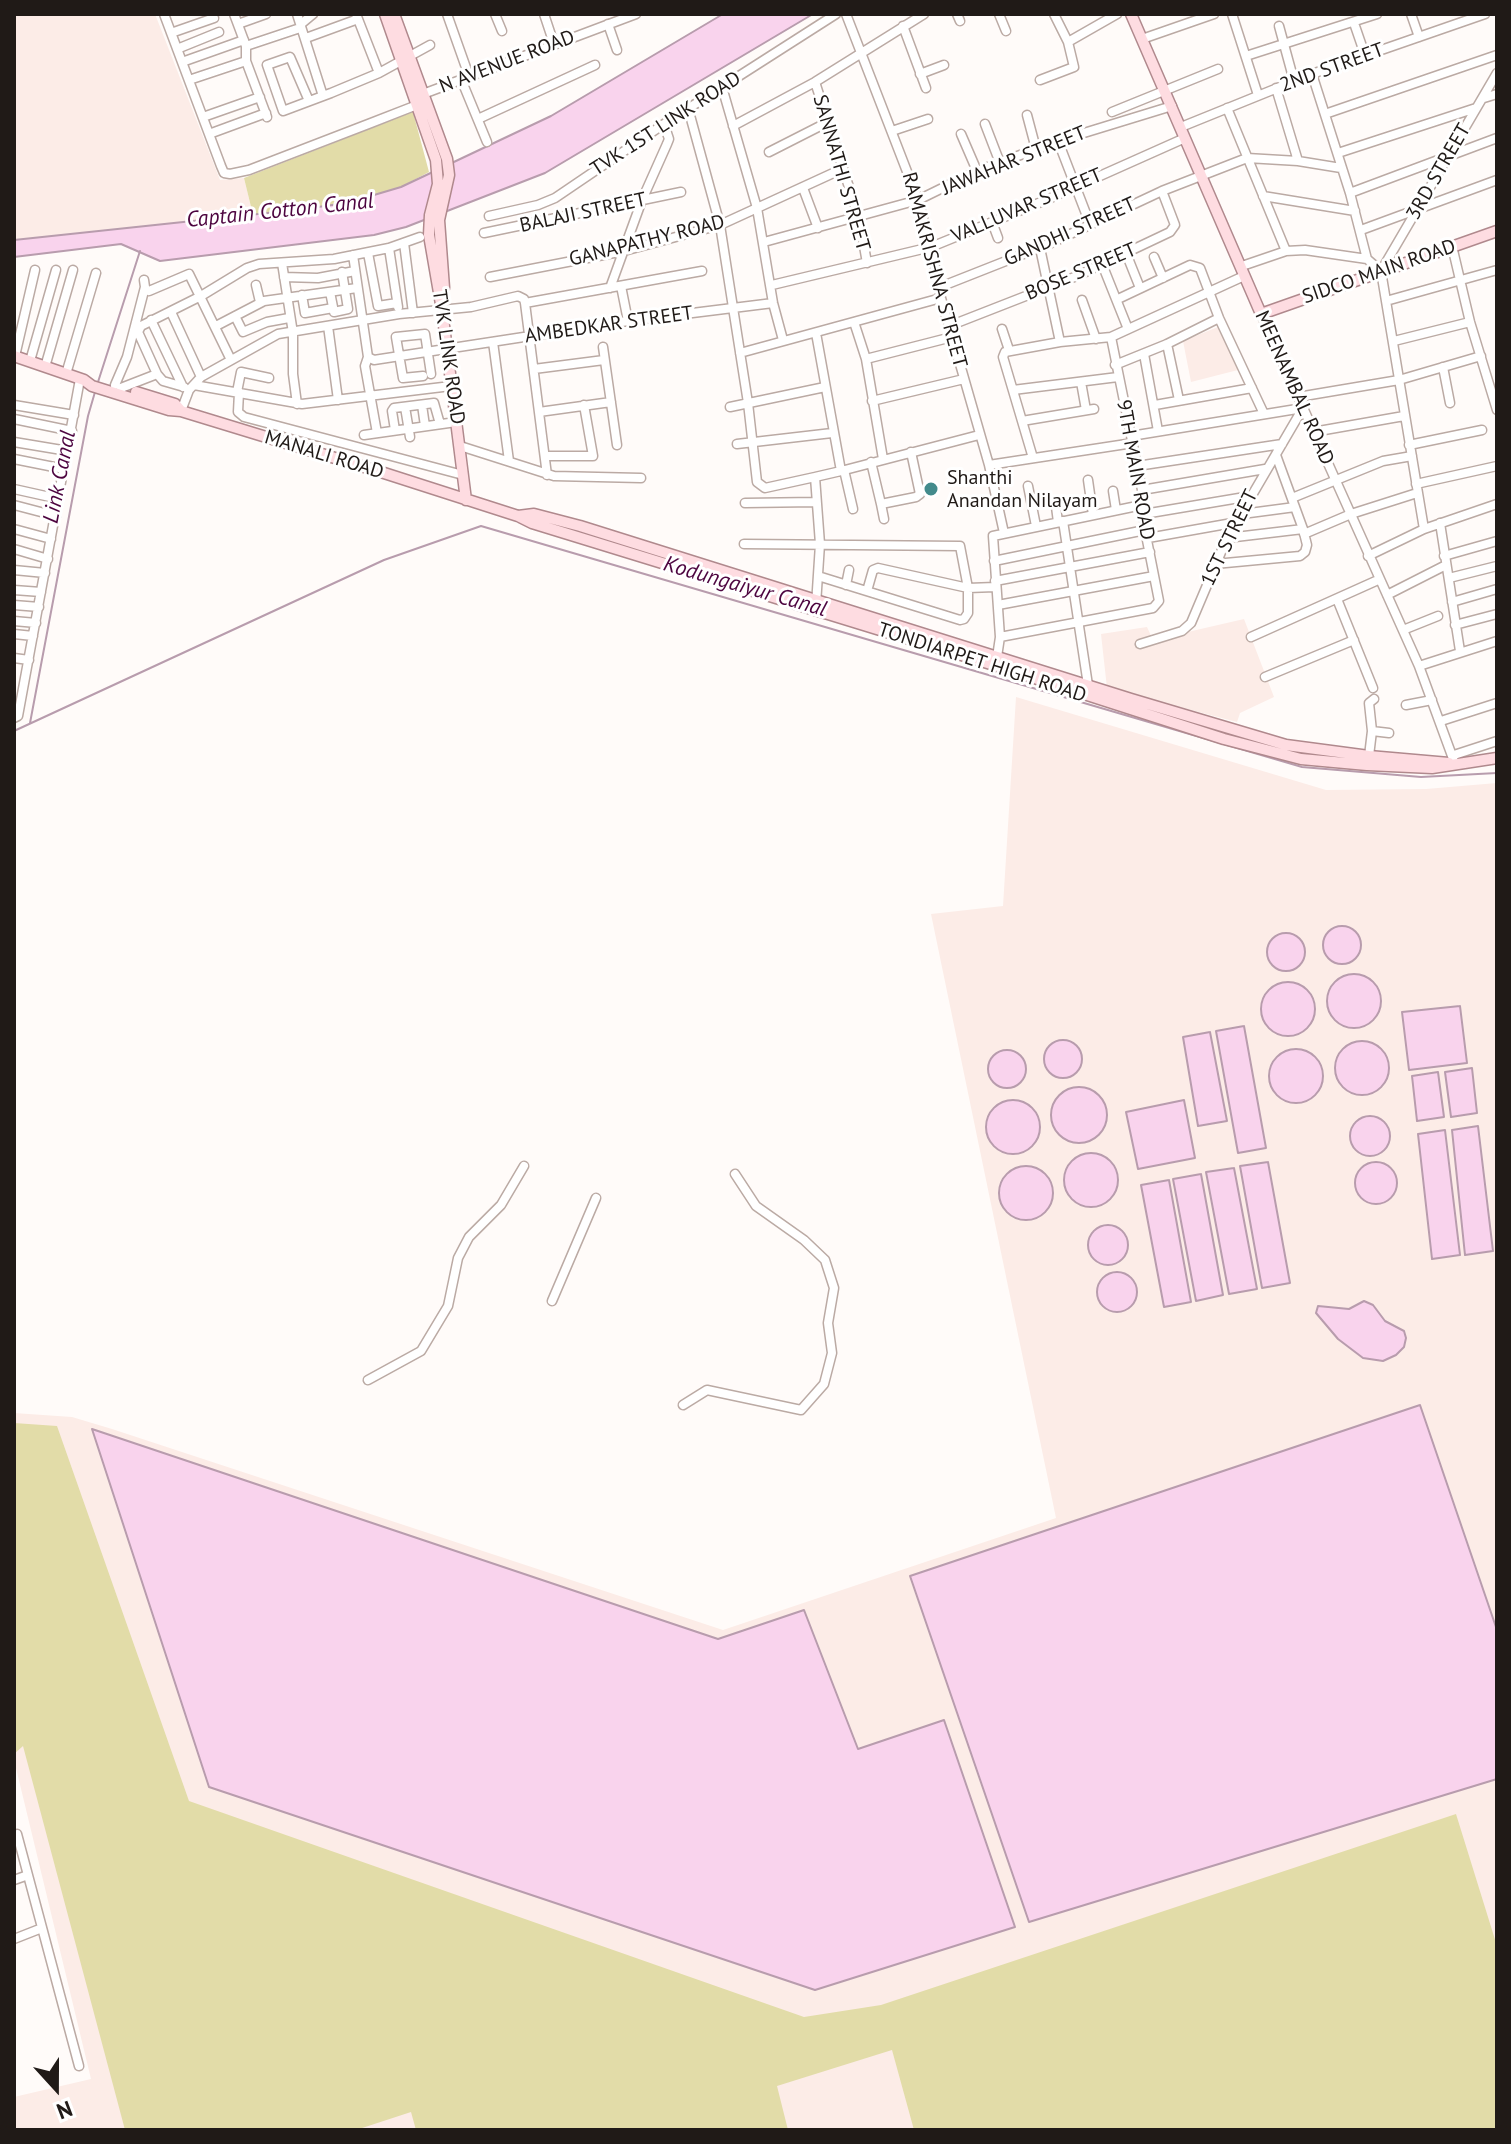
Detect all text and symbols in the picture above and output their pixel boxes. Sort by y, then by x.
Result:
street label: N AVENUE ROAD [436,25,578,99]
street label: 2ND STREET [1277,38,1387,98]
street label: TVK 1ST LINK ROAD [586,67,746,181]
street label: SANNATHI STREET [807,92,875,254]
street label: 3RD STREET [1402,120,1476,224]
street label: JAWAHAR STREET [938,121,1090,201]
street label: VALLUVAR STREET [948,163,1106,249]
street label: RAMAKRISHNA STREET [896,170,972,370]
water label: Captain Cotton Canal [185,188,375,234]
street label: BALAJI STREET [518,188,648,238]
street label: GANDHI STREET [1001,192,1139,272]
street label: GANAPATHY ROAD [567,210,727,272]
street label: SIDCO MAIN ROAD [1299,235,1459,309]
street label: BOSE STREET [1022,238,1140,306]
street label: TVK LINK ROAD [427,288,469,426]
street label: AMBEDKAR STREET [523,301,695,349]
street label: MEENAMBAL ROAD [1249,307,1339,469]
street label: 9TH MAIN ROAD [1111,398,1159,542]
street label: MANALI ROAD [262,426,386,484]
water label: Link Canal [38,428,82,526]
place label: Shanthi Anandan Nilayam [947,466,1098,513]
marker: Shanthi Anandan Nilayam [922,480,940,498]
street label: 1ST STREET [1196,486,1264,590]
water label: Kodungaiyur Canal [660,551,830,623]
street label: TONDIARPET HIGH ROAD [875,618,1089,708]
north arrow [16,2048,96,2128]
text: N [53,2095,76,2126]

